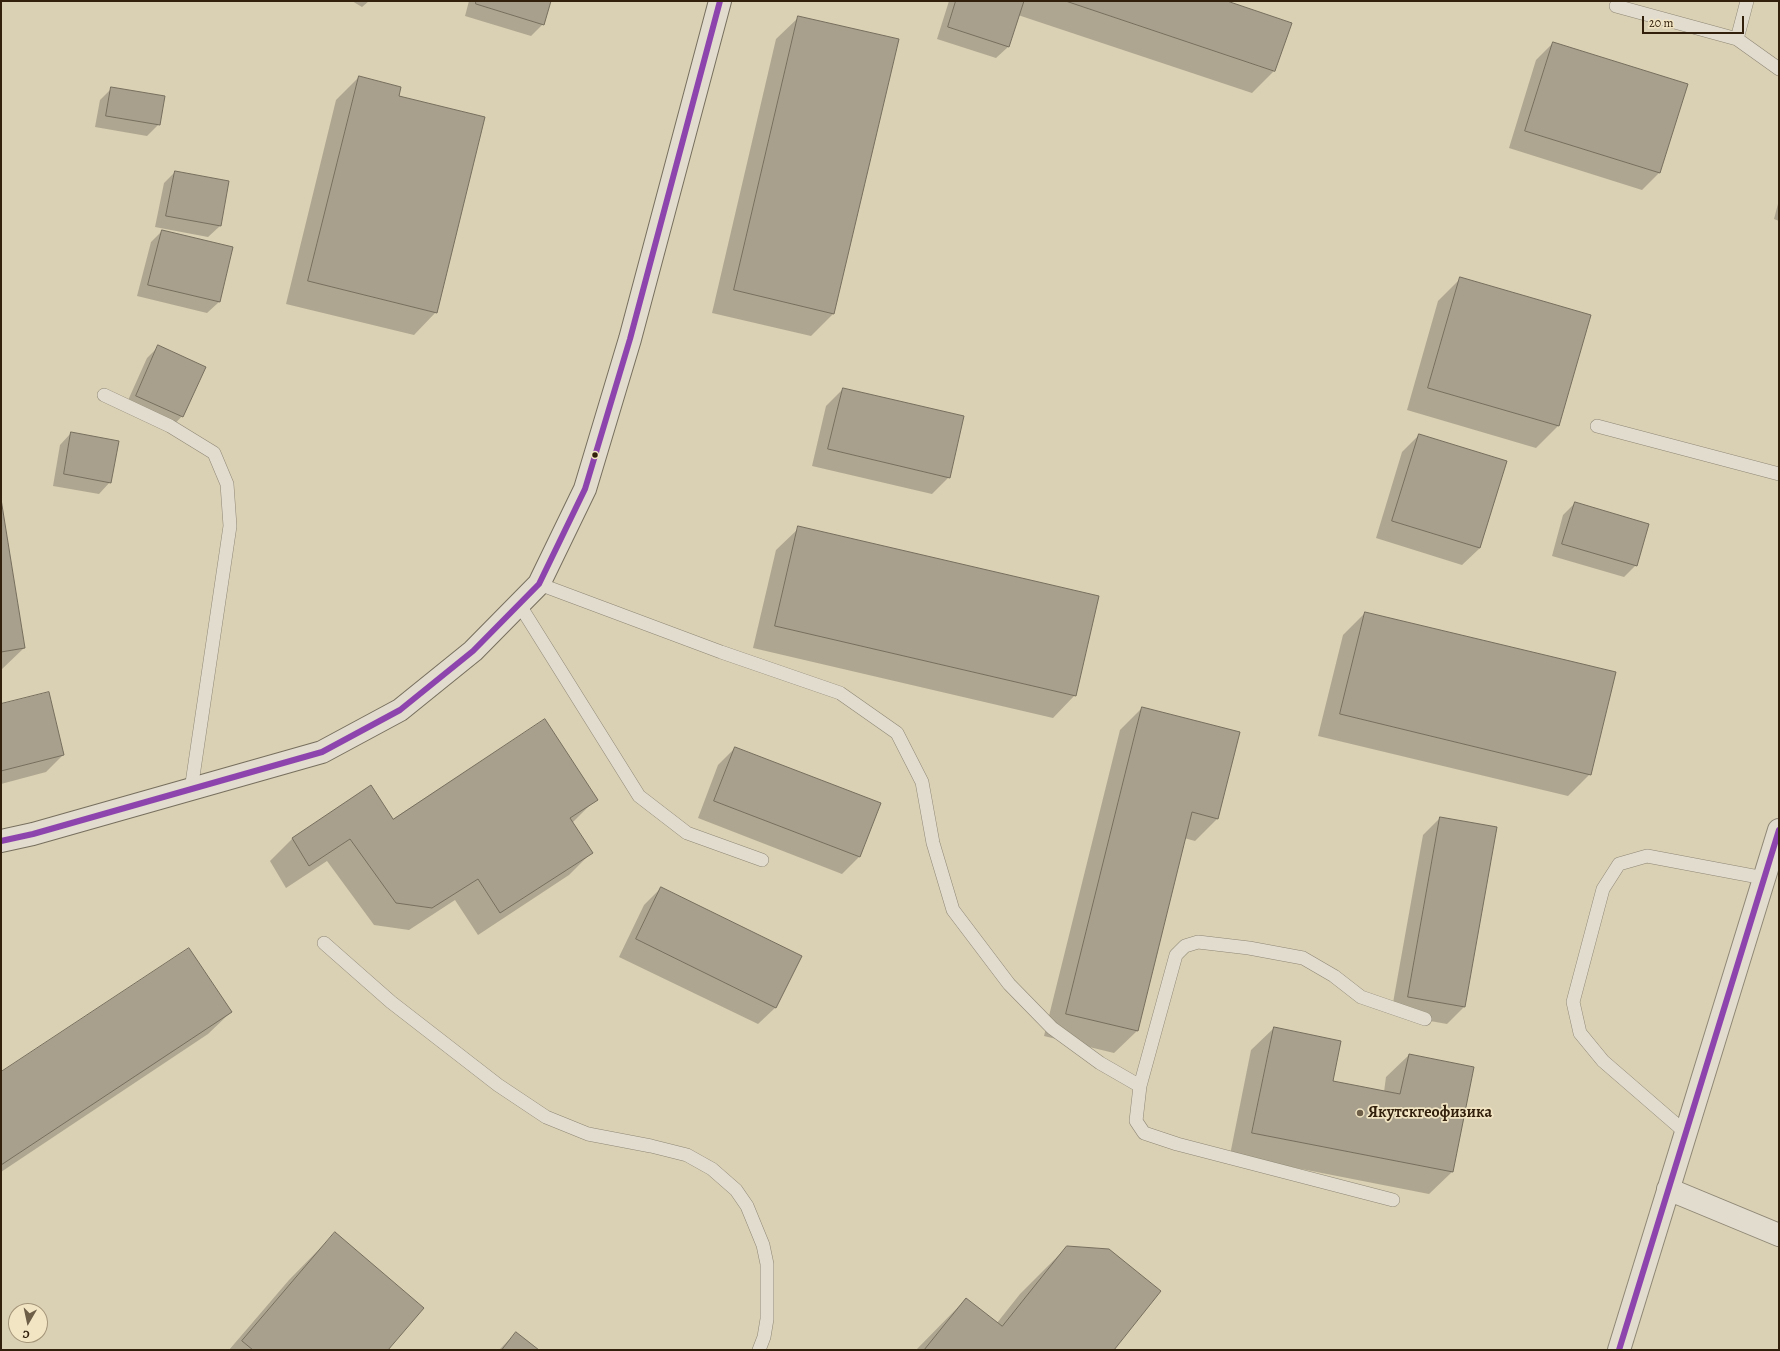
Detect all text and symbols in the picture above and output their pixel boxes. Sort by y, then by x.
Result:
scale bar [1644,8,1746,34]
text: 20 m [1649,15,1673,31]
unlabelled marker [590,450,600,460]
place label: Якутскгеофизика [1368,1103,1492,1123]
marker: Якутскгеофизика [1355,1108,1365,1118]
north arrow [8,1303,48,1343]
text: С [22,1326,31,1342]

